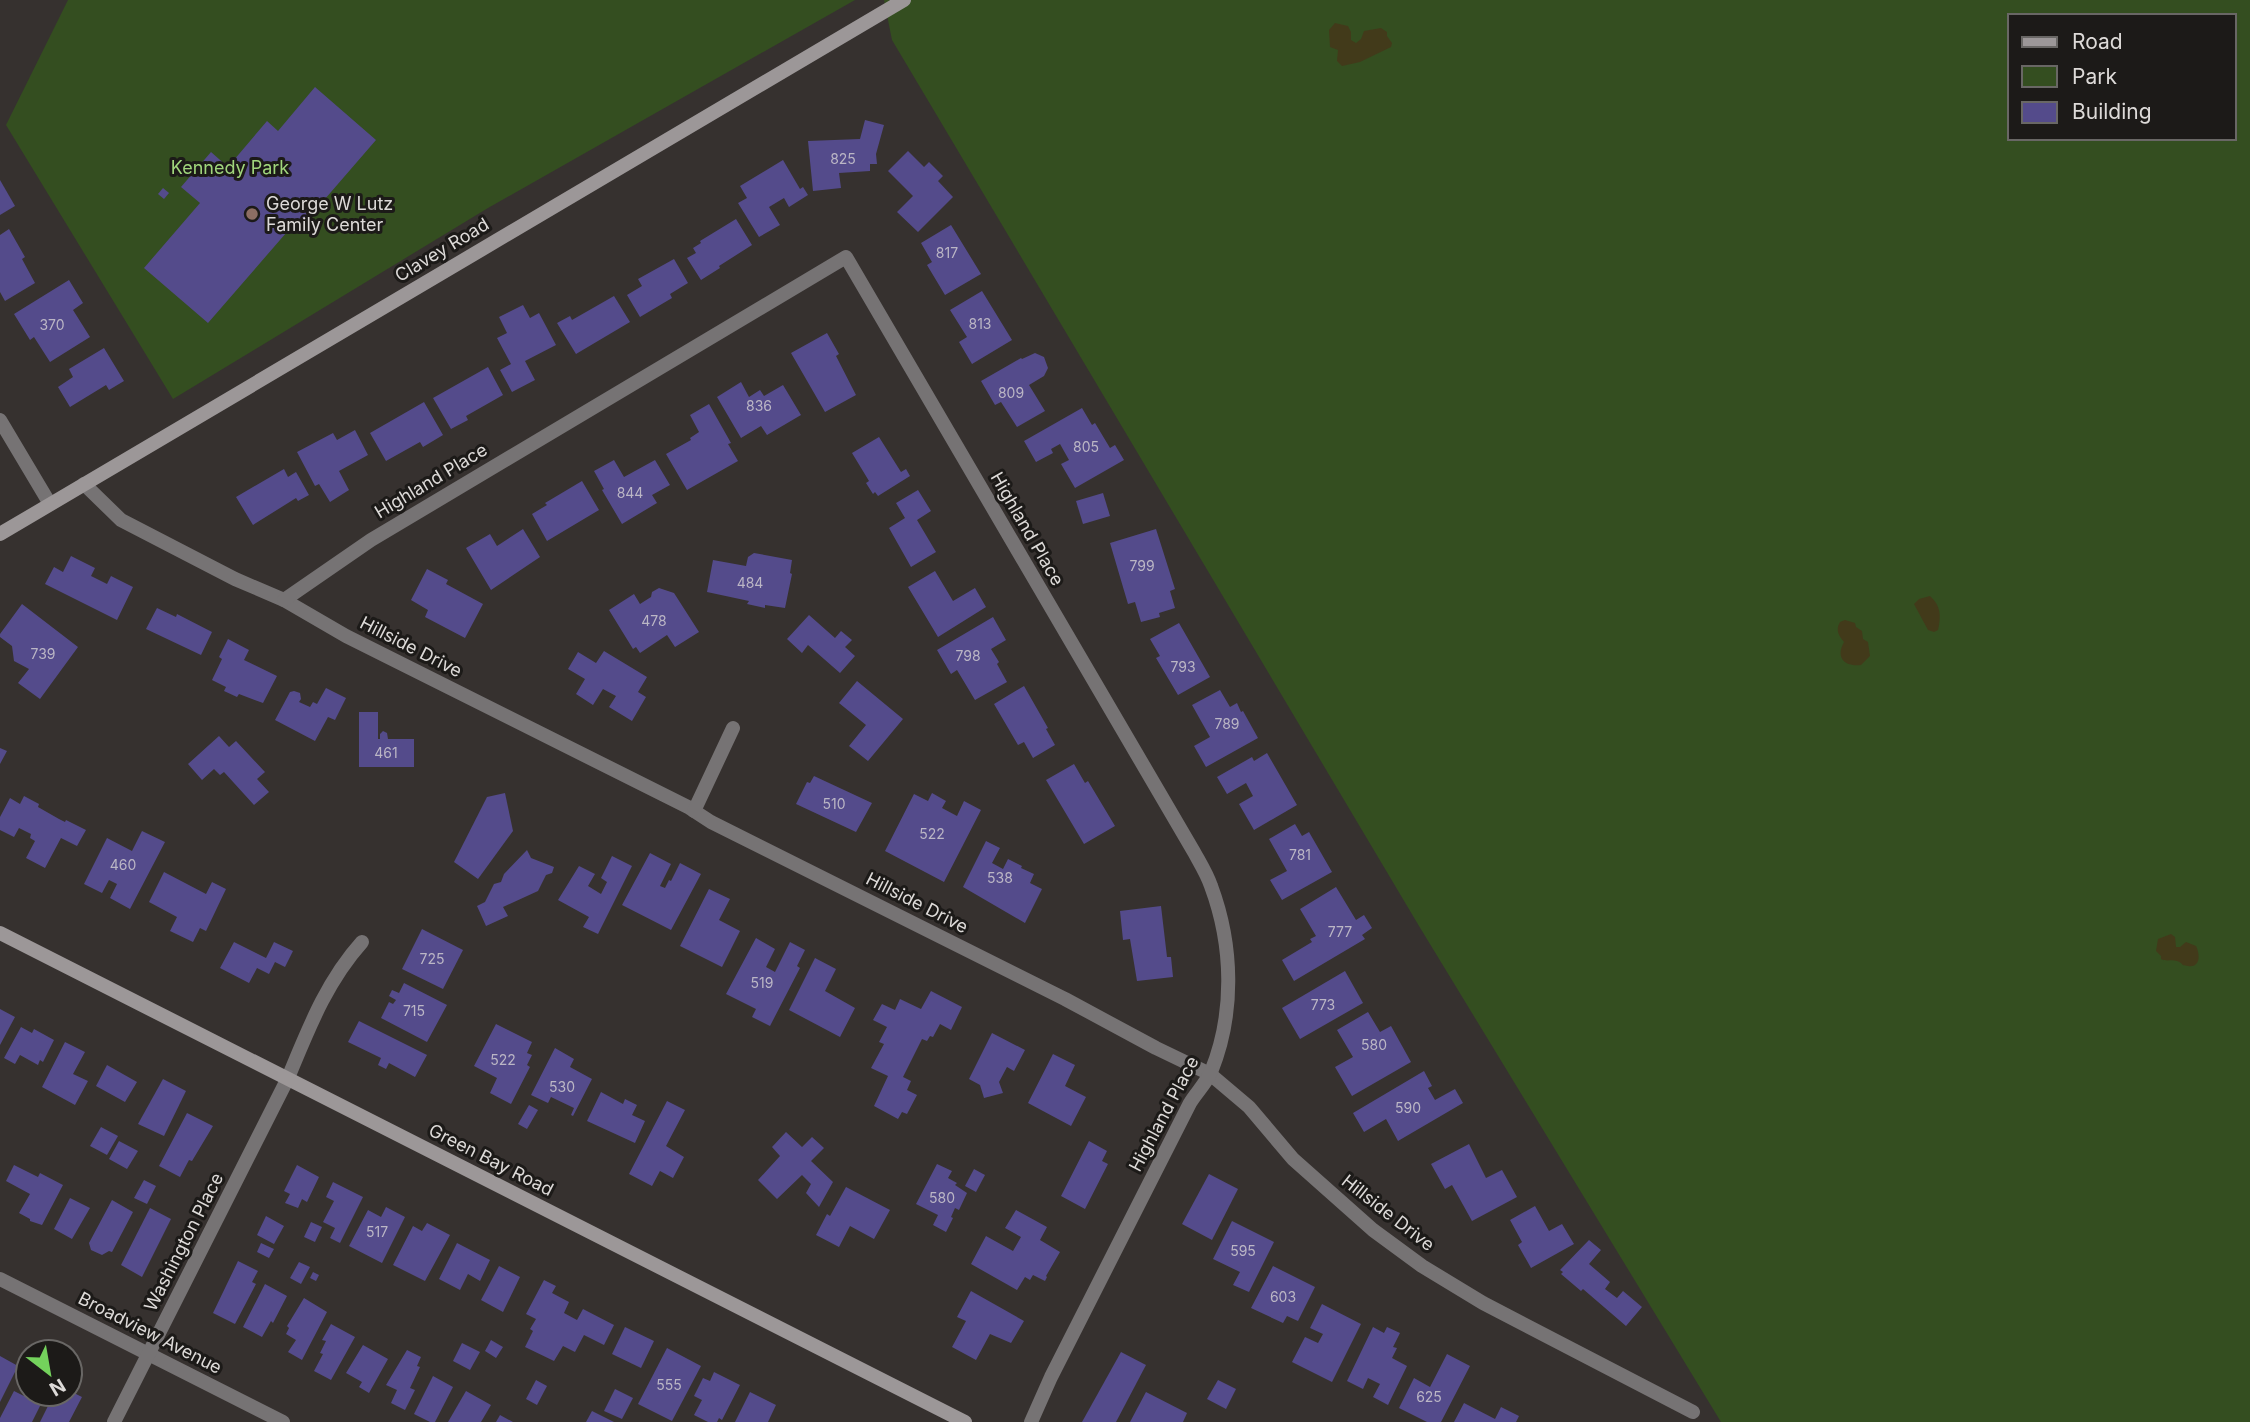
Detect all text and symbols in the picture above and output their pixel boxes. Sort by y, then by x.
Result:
legend [2008,14,2236,140]
text: Road [2072,29,2123,54]
text: Park [2072,64,2117,89]
text: Building [2072,99,2152,124]
house number: 825 [830,150,856,167]
park label: Kennedy Park [171,157,289,178]
place label: George W Lutz Family Center [266,193,393,235]
marker: George W Lutz Family Center [244,206,260,222]
street label: Clavey Road [391,213,493,286]
house number: 817 [936,244,958,261]
house number: 813 [968,315,992,332]
house number: 370 [39,316,65,333]
house number: 809 [998,384,1024,401]
house number: 836 [746,397,772,414]
house number: 805 [1073,438,1099,455]
street label: Highland Place [371,439,491,522]
street label: Highland Place [986,468,1068,589]
house number: 844 [617,484,643,501]
house number: 799 [1129,557,1155,574]
house number: 484 [737,574,763,591]
street label: Hillside Drive [357,612,466,681]
house number: 478 [641,612,667,629]
house number: 739 [30,645,56,662]
house number: 798 [955,647,981,664]
house number: 793 [1170,658,1196,675]
house number: 789 [1214,715,1240,732]
house number: 461 [374,744,398,761]
house number: 510 [822,795,846,812]
house number: 522 [919,825,945,842]
house number: 781 [1289,846,1311,863]
house number: 460 [110,856,136,873]
street label: Hillside Drive [863,868,972,937]
house number: 538 [987,869,1013,886]
house number: 777 [1328,923,1352,940]
house number: 725 [420,950,444,967]
house number: 519 [751,974,773,991]
house number: 773 [1311,996,1335,1013]
house number: 715 [403,1002,425,1019]
house number: 580 [1361,1036,1387,1053]
house number: 522 [490,1051,516,1068]
street label: Highland Place [1124,1053,1203,1175]
house number: 530 [549,1078,575,1095]
house number: 590 [1395,1099,1421,1116]
street label: Green Bay Road [426,1119,557,1200]
street label: Washington Place [140,1169,227,1314]
street label: Hillside Drive [1338,1170,1439,1255]
house number: 580 [929,1189,955,1206]
house number: 517 [366,1223,388,1240]
house number: 595 [1230,1242,1256,1259]
street label: Broadview Avenue [75,1287,225,1378]
house number: 603 [1270,1288,1296,1305]
north arrow [14,1338,84,1408]
text: N [45,1374,70,1401]
house number: 555 [656,1376,682,1393]
house number: 625 [1416,1388,1442,1405]

